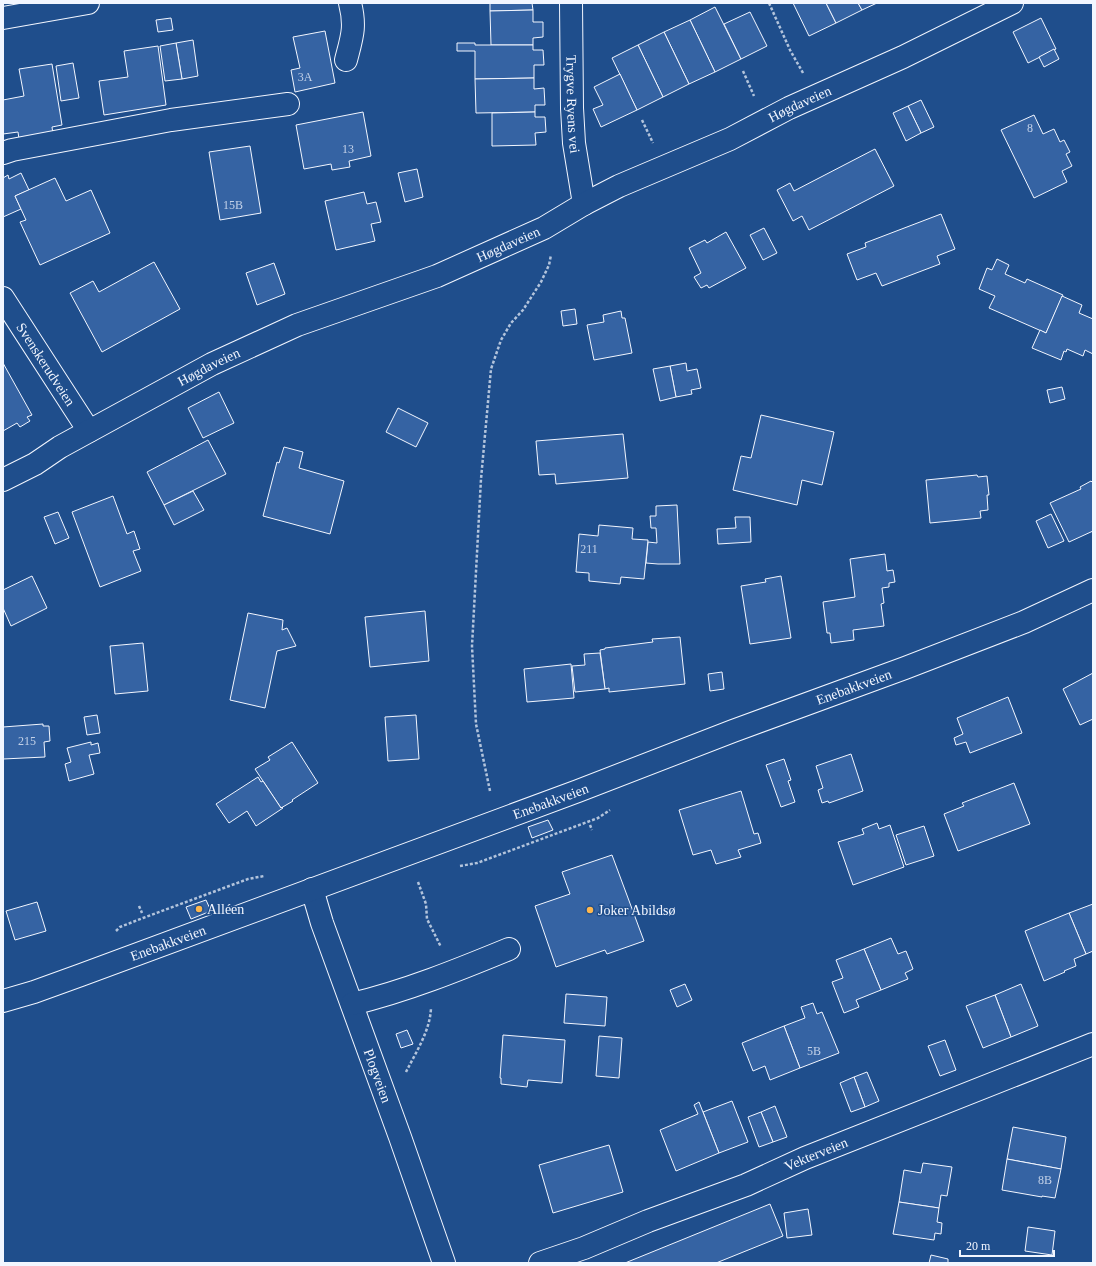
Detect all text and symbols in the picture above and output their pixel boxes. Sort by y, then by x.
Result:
street label: Trygve Ryens vei [563,55,583,154]
house number: 3A [298,70,313,84]
street label: Høgdaveien [766,83,834,125]
house number: 8 [1027,121,1033,135]
house number: 13 [342,142,354,156]
house number: 15B [223,198,243,212]
street label: Høgdaveien [474,224,542,265]
street label: Svenskerudveien [13,320,78,409]
street label: Høgdaveien [175,345,242,389]
house number: 211 [580,542,598,556]
street label: Enebakkveien [814,667,894,708]
house number: 215 [18,734,36,748]
street label: Enebakkveien [511,781,591,822]
place label: Alléen [207,902,244,917]
place label: Joker Abildsø [598,903,675,918]
marker: Alléen [194,904,204,914]
marker: Joker Abildsø [585,905,595,915]
street label: Enebakkveien [128,922,208,964]
house number: 5B [807,1044,821,1058]
street label: Plogveien [361,1047,394,1105]
street label: Vekterveien [782,1135,850,1174]
house number: 8B [1038,1173,1052,1187]
scale bar [960,1232,1054,1258]
text: 20 m [966,1239,991,1253]

